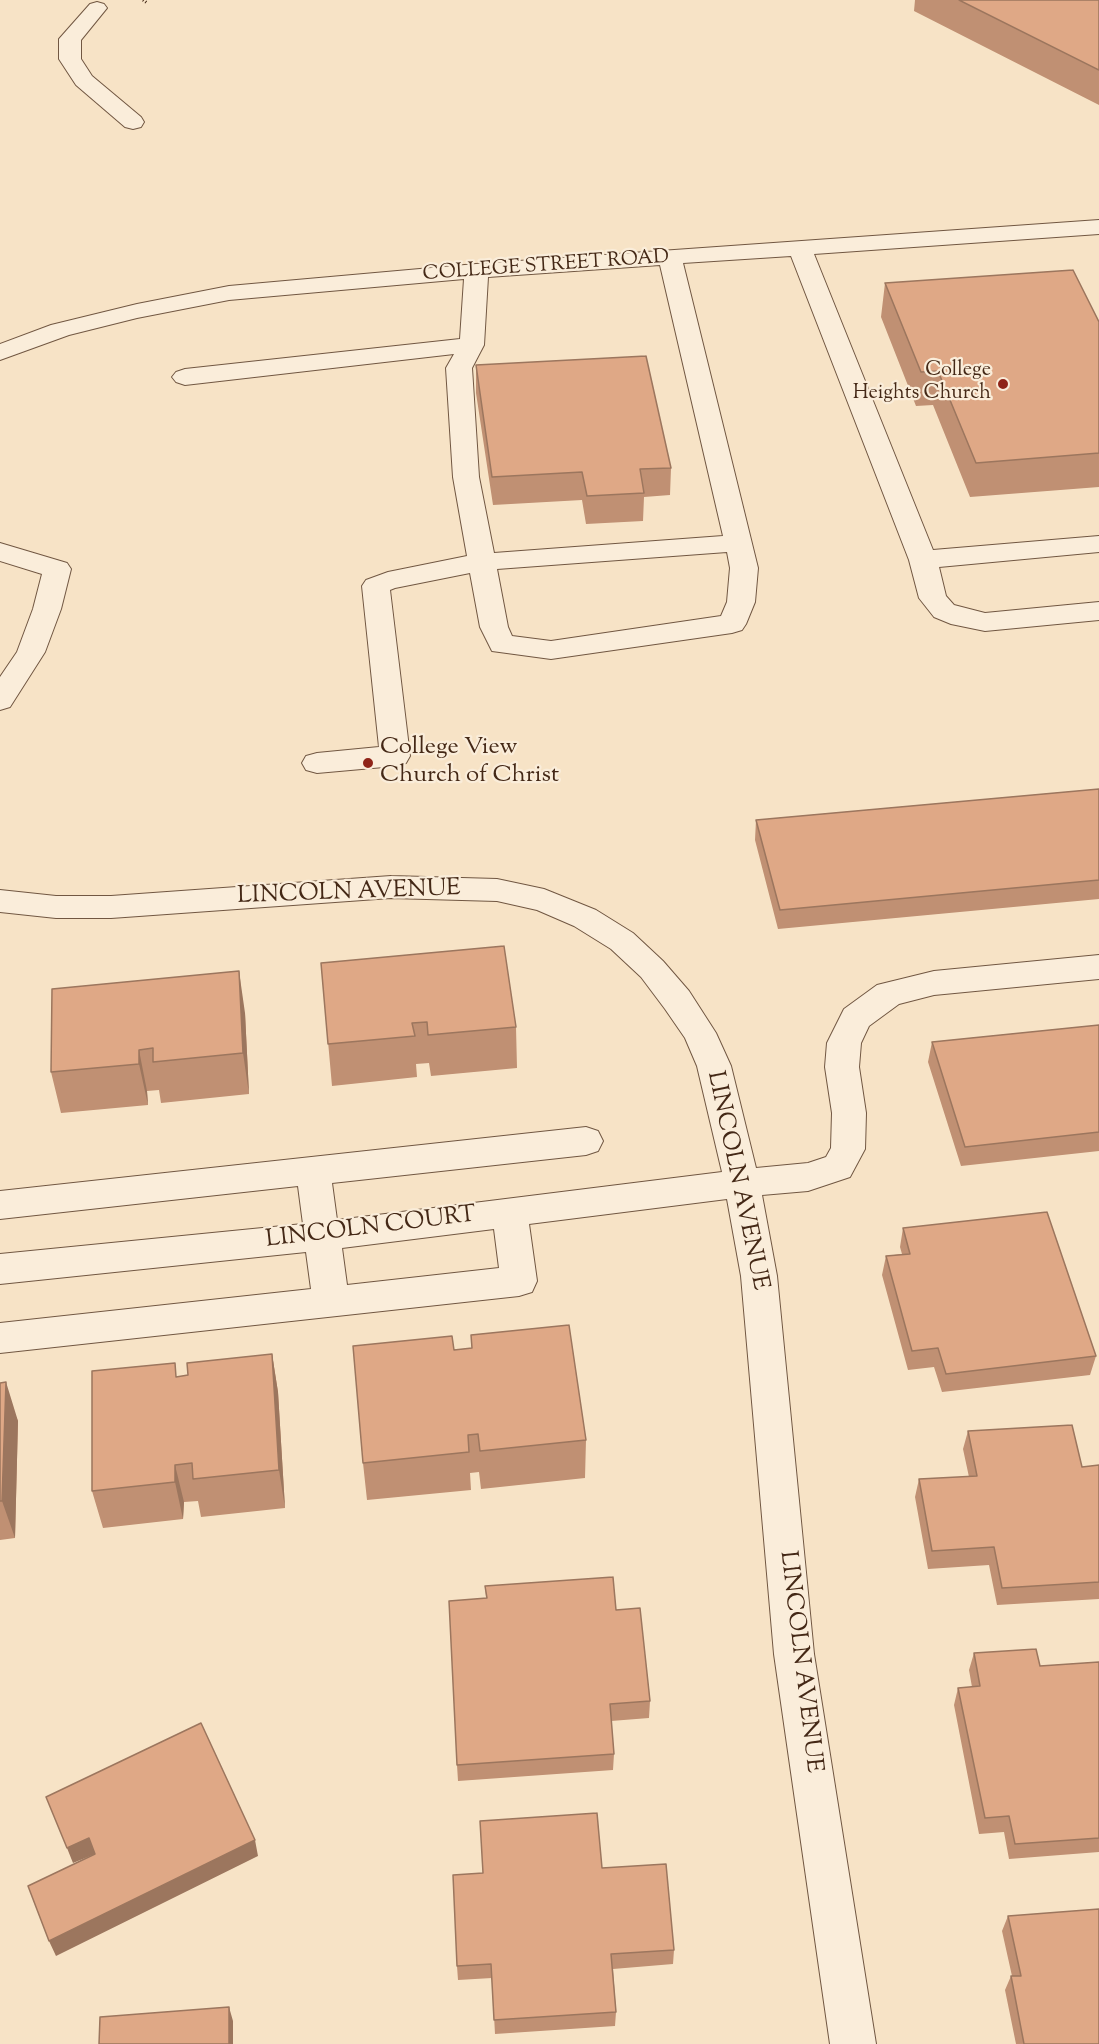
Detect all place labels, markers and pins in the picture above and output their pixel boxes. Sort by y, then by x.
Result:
place label: College Heights Church [853,360,991,407]
marker: College Heights Church [996,377,1010,391]
place label: College View Church of Christ [380,735,559,791]
marker: College View Church of Christ [361,756,375,770]

